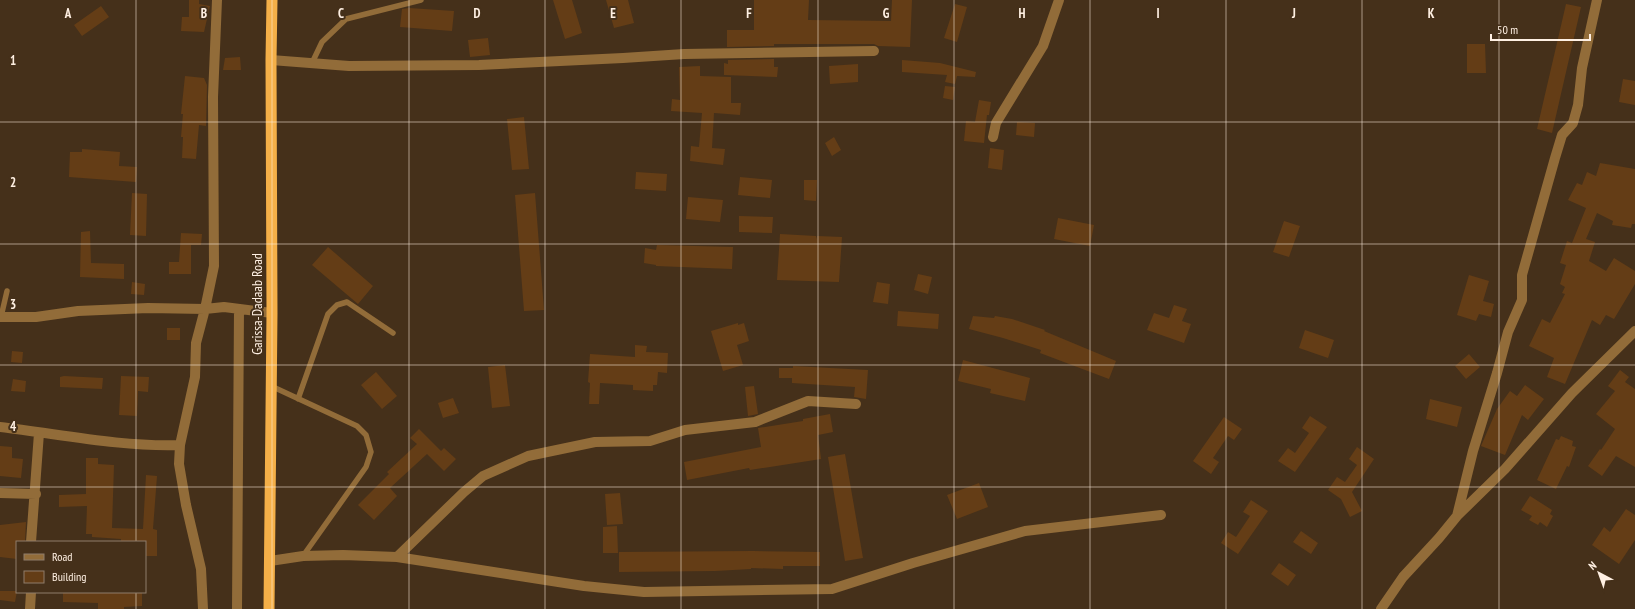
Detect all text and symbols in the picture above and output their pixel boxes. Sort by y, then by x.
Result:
text: A [64,5,72,22]
text: B [201,5,207,22]
text: C [338,5,344,22]
text: D [474,5,481,22]
text: E [610,5,616,22]
text: F [746,5,752,22]
text: G [883,5,890,22]
text: H [1019,5,1026,22]
text: I [1156,5,1160,22]
text: J [1291,5,1296,22]
text: K [1428,5,1435,22]
scale bar [1491,16,1590,42]
text: 50 m [1497,22,1518,37]
text: 1 [10,52,16,69]
text: 2 [10,174,16,191]
street label: Garissa-Dadaab Road [248,253,266,355]
text: 3 [10,296,16,313]
text: 4 [10,418,17,435]
legend [16,541,146,593]
text: Road [52,549,72,564]
north arrow [1579,553,1619,593]
text: N [1586,558,1599,573]
text: Building [52,569,87,584]

